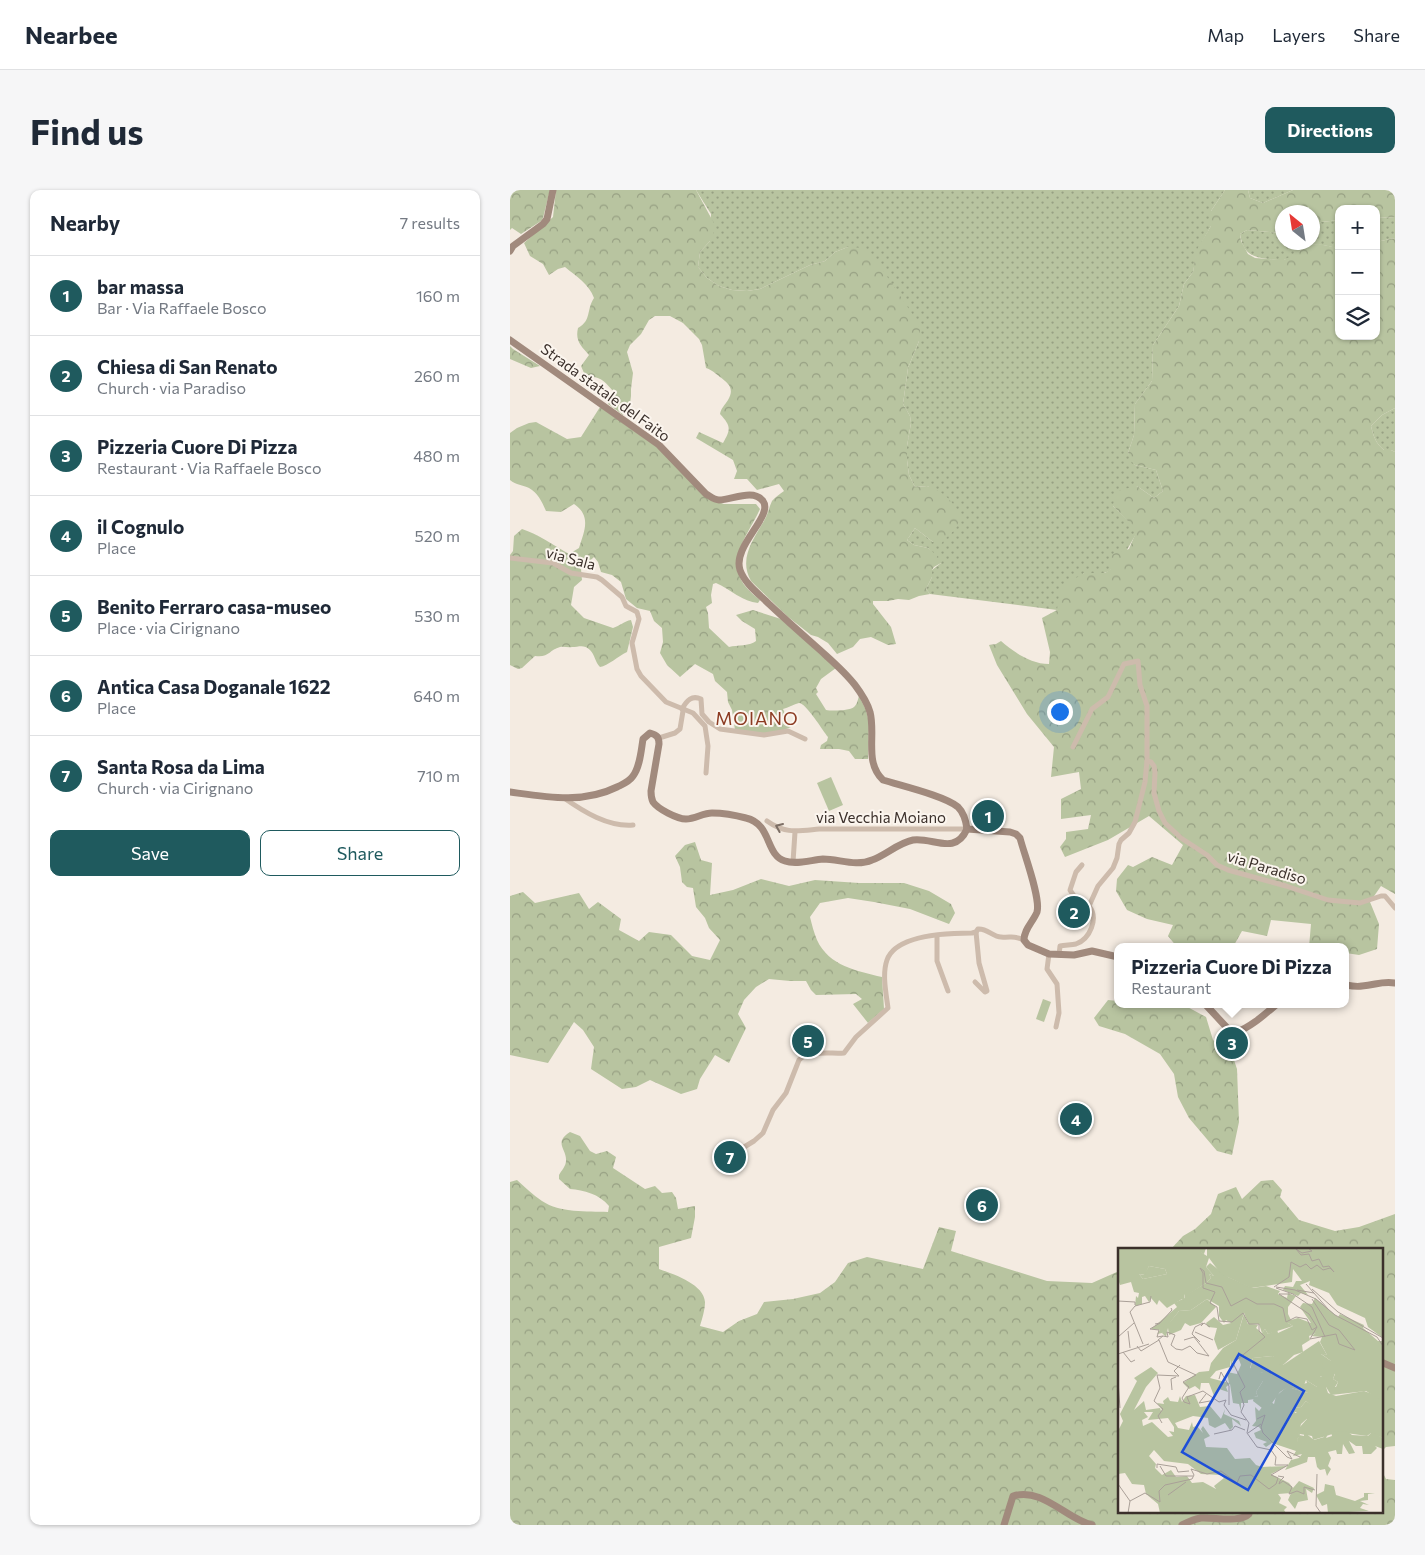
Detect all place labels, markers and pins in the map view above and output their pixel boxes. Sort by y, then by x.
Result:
pin: 1 [972,797,1004,835]
pin: 2 [1058,893,1090,931]
pin: 5 [792,1022,824,1060]
pin: 3 [1216,1024,1248,1062]
pin: 4 [1060,1100,1092,1138]
pin: 7 [714,1138,746,1176]
pin: 6 [966,1186,998,1224]

